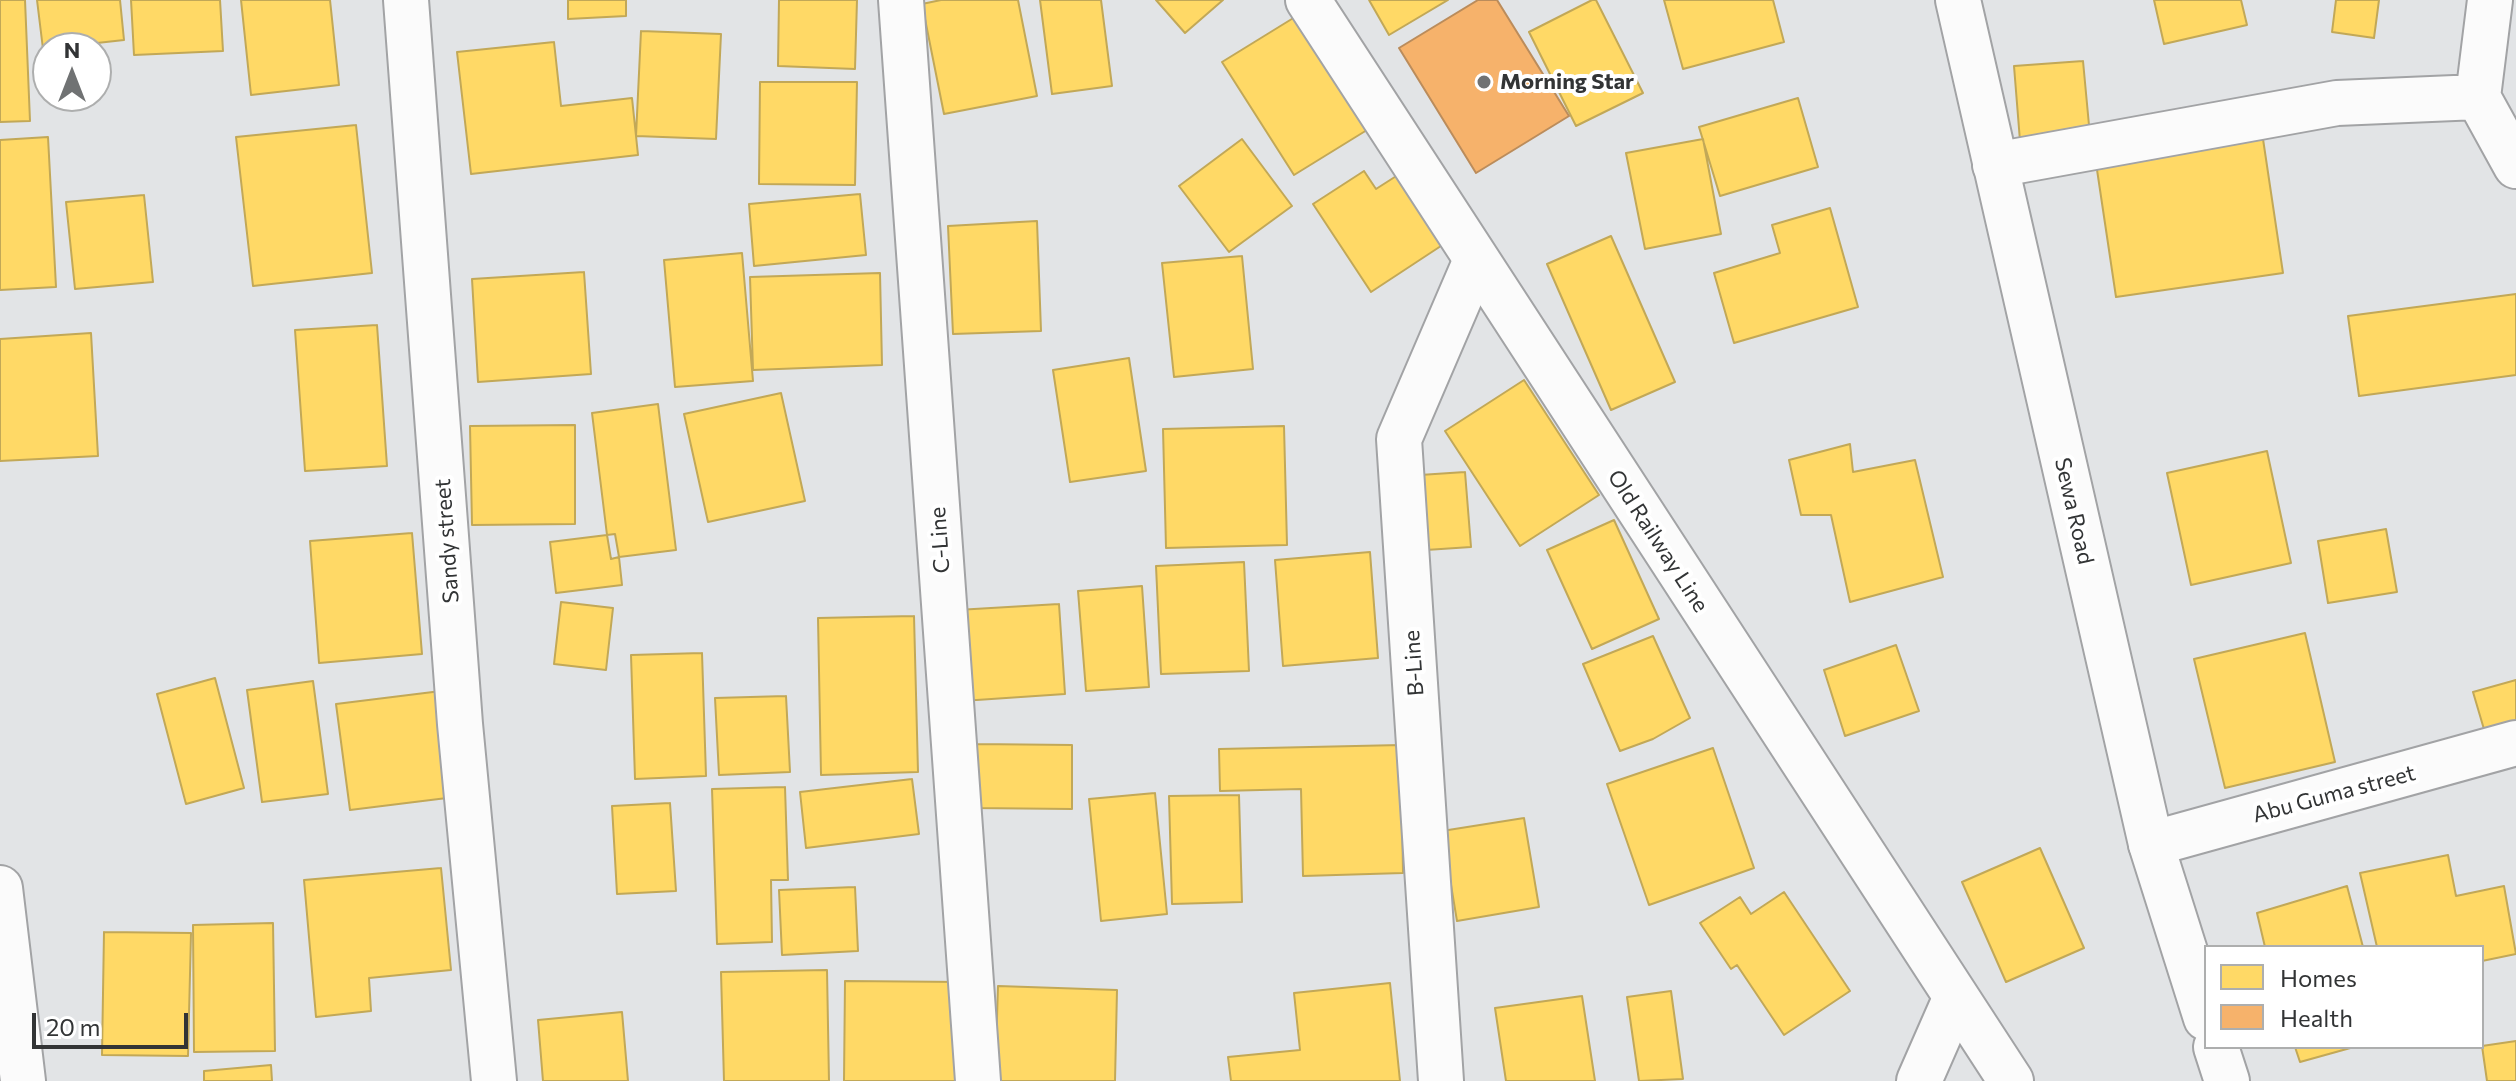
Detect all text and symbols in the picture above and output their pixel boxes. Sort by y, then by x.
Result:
north arrow [32,32,112,112]
text: N [64,36,80,63]
place label: Morning Star [1500,69,1634,95]
marker: Morning Star [1475,73,1493,91]
street label: Sewa Road [2049,455,2099,567]
street label: Old Railway Line [1602,465,1714,617]
street label: Sandy street [429,478,465,604]
street label: C-Line [925,506,955,574]
street label: B-Line [1399,629,1429,697]
street label: Abu Guma street [2250,760,2418,828]
legend [2204,945,2484,1049]
text: Homes [2280,963,2357,992]
scale bar [36,997,192,1047]
text: Health [2280,1003,2353,1032]
text: 20 m [46,1012,100,1041]

